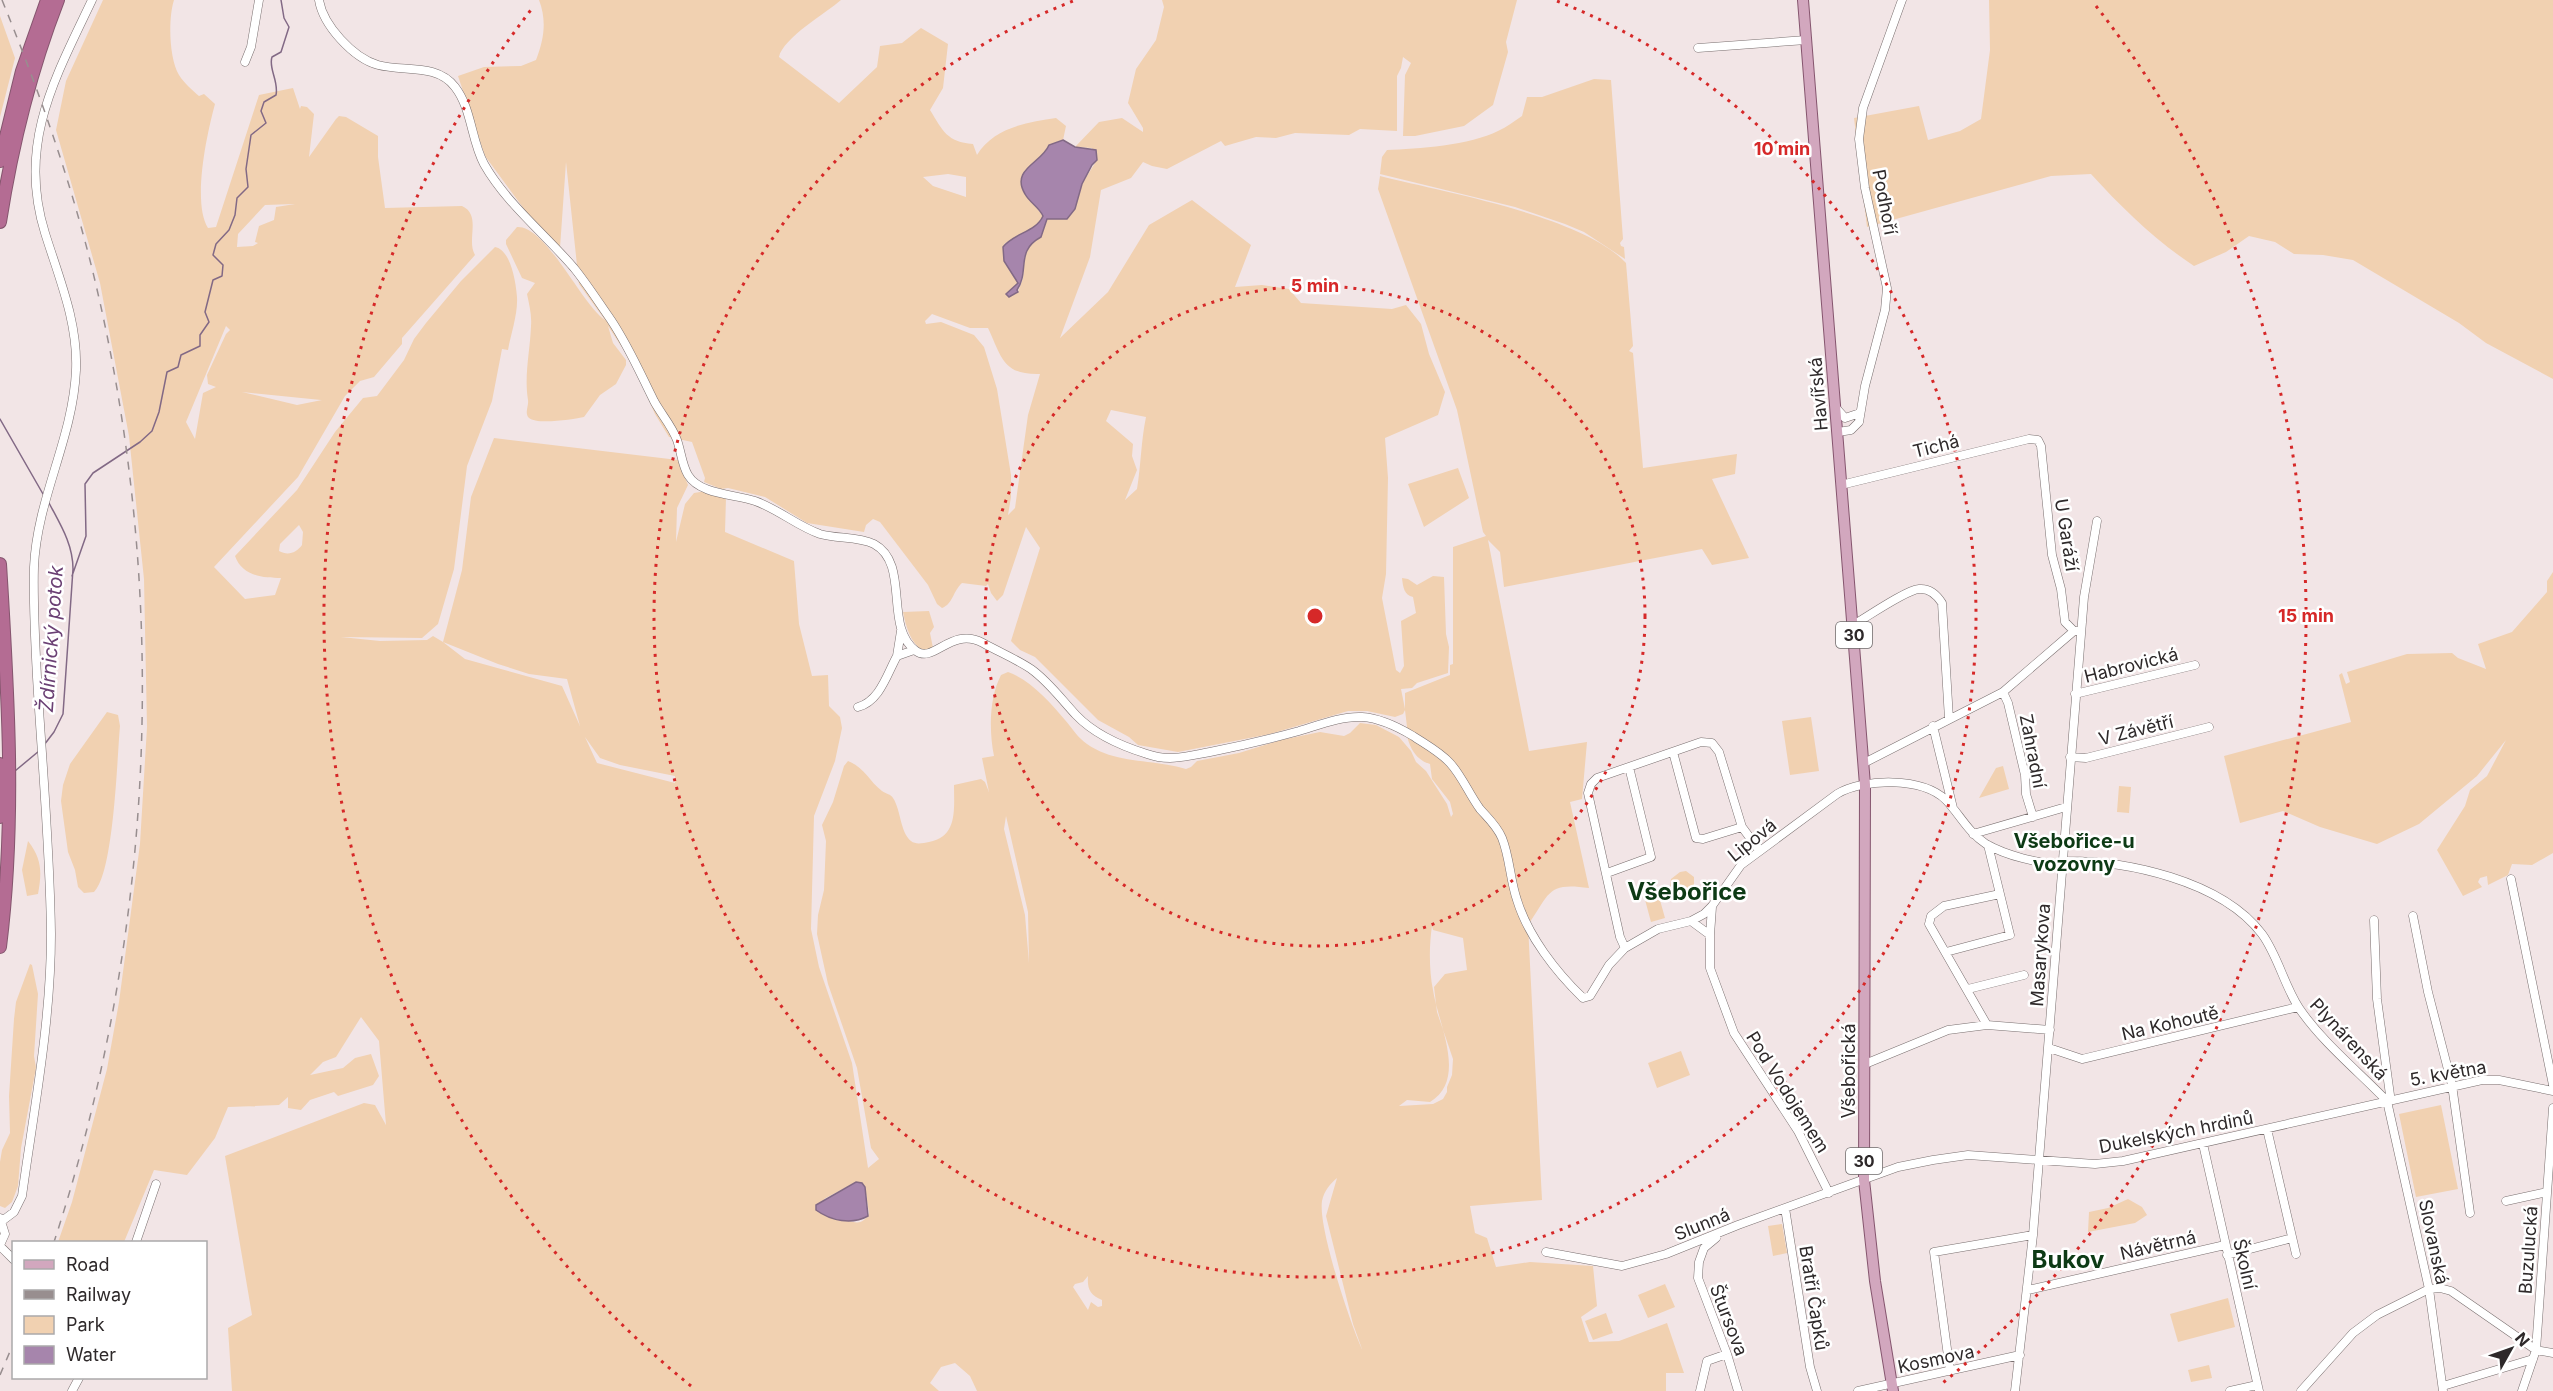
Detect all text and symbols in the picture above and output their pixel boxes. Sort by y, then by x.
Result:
text: 10 min [1754,138,1810,159]
street label: Podhoří [1868,168,1902,237]
text: 5 min [1291,275,1339,296]
street label: Havířská [1804,356,1832,432]
street label: Tichá [1911,430,1961,462]
street label: U Garáží [2051,497,2083,573]
water label: Ždírnický potok [33,564,68,713]
text: 15 min [2278,605,2334,626]
centre of rings [1305,606,1325,626]
road number: 30 [1836,622,1872,648]
street label: Habrovická [2082,643,2180,687]
street label: V Závětří [2096,710,2176,749]
street label: Zahradní [2016,712,2051,790]
street label: Lipová [1724,814,1780,866]
district label: Všebořice-u vozovny [2013,829,2135,876]
district label: Všebořice [1627,877,1747,906]
street label: Masarykova [2026,903,2054,1007]
street label: Plynárenská [2306,994,2392,1084]
street label: Na Kohoutě [2119,1002,2221,1044]
street label: Všebořická [1838,1023,1859,1119]
street label: Pod Vodojemem [1742,1027,1834,1157]
street label: 5. května [2408,1056,2488,1090]
street label: Dukelských hrdinů [2097,1107,2255,1157]
road number: 30 [1846,1148,1882,1174]
street label: Slovanská [2415,1197,2453,1287]
street label: Slunná [1671,1203,1733,1245]
street label: Buzulucká [2514,1205,2542,1295]
street label: Návětrná [2118,1226,2198,1264]
street label: Školní [2229,1236,2262,1292]
legend [12,1241,207,1379]
street label: Bratří Čapků [1795,1244,1834,1352]
district label: Bukov [2032,1245,2105,1274]
text: Road [66,1254,109,1275]
street label: Štursova [1706,1281,1753,1359]
text: Railway [66,1284,131,1305]
text: Park [66,1314,105,1335]
north arrow [2481,1319,2541,1379]
text: N [2511,1328,2534,1350]
street label: Kosmova [1896,1341,1976,1377]
text: Water [66,1344,116,1365]

